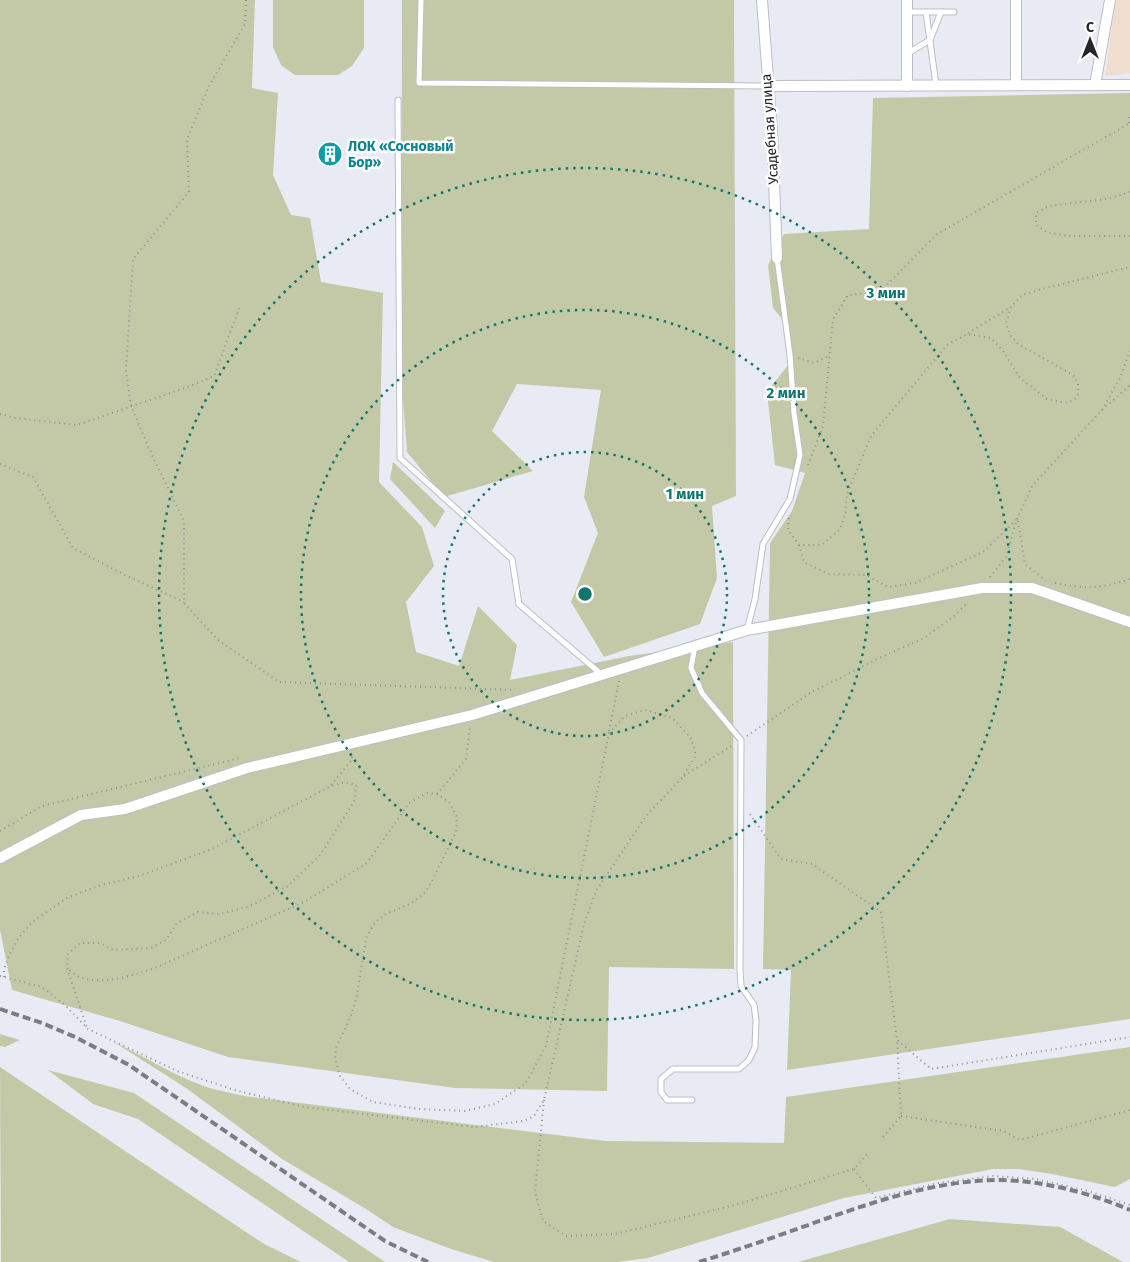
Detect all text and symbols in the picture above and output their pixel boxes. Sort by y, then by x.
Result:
north arrow [1065,15,1115,65]
text: С [1086,19,1094,36]
street label: Усадебная улица [758,73,782,185]
place label: ЛОК «Сосновый Бор» [348,138,453,171]
building icon: ЛОК «Сосновый Бор» [317,141,343,167]
text: 3 мин [865,284,906,302]
text: 2 мин [766,384,806,402]
text: 1 мин [666,485,704,503]
centre of rings [576,585,594,603]

